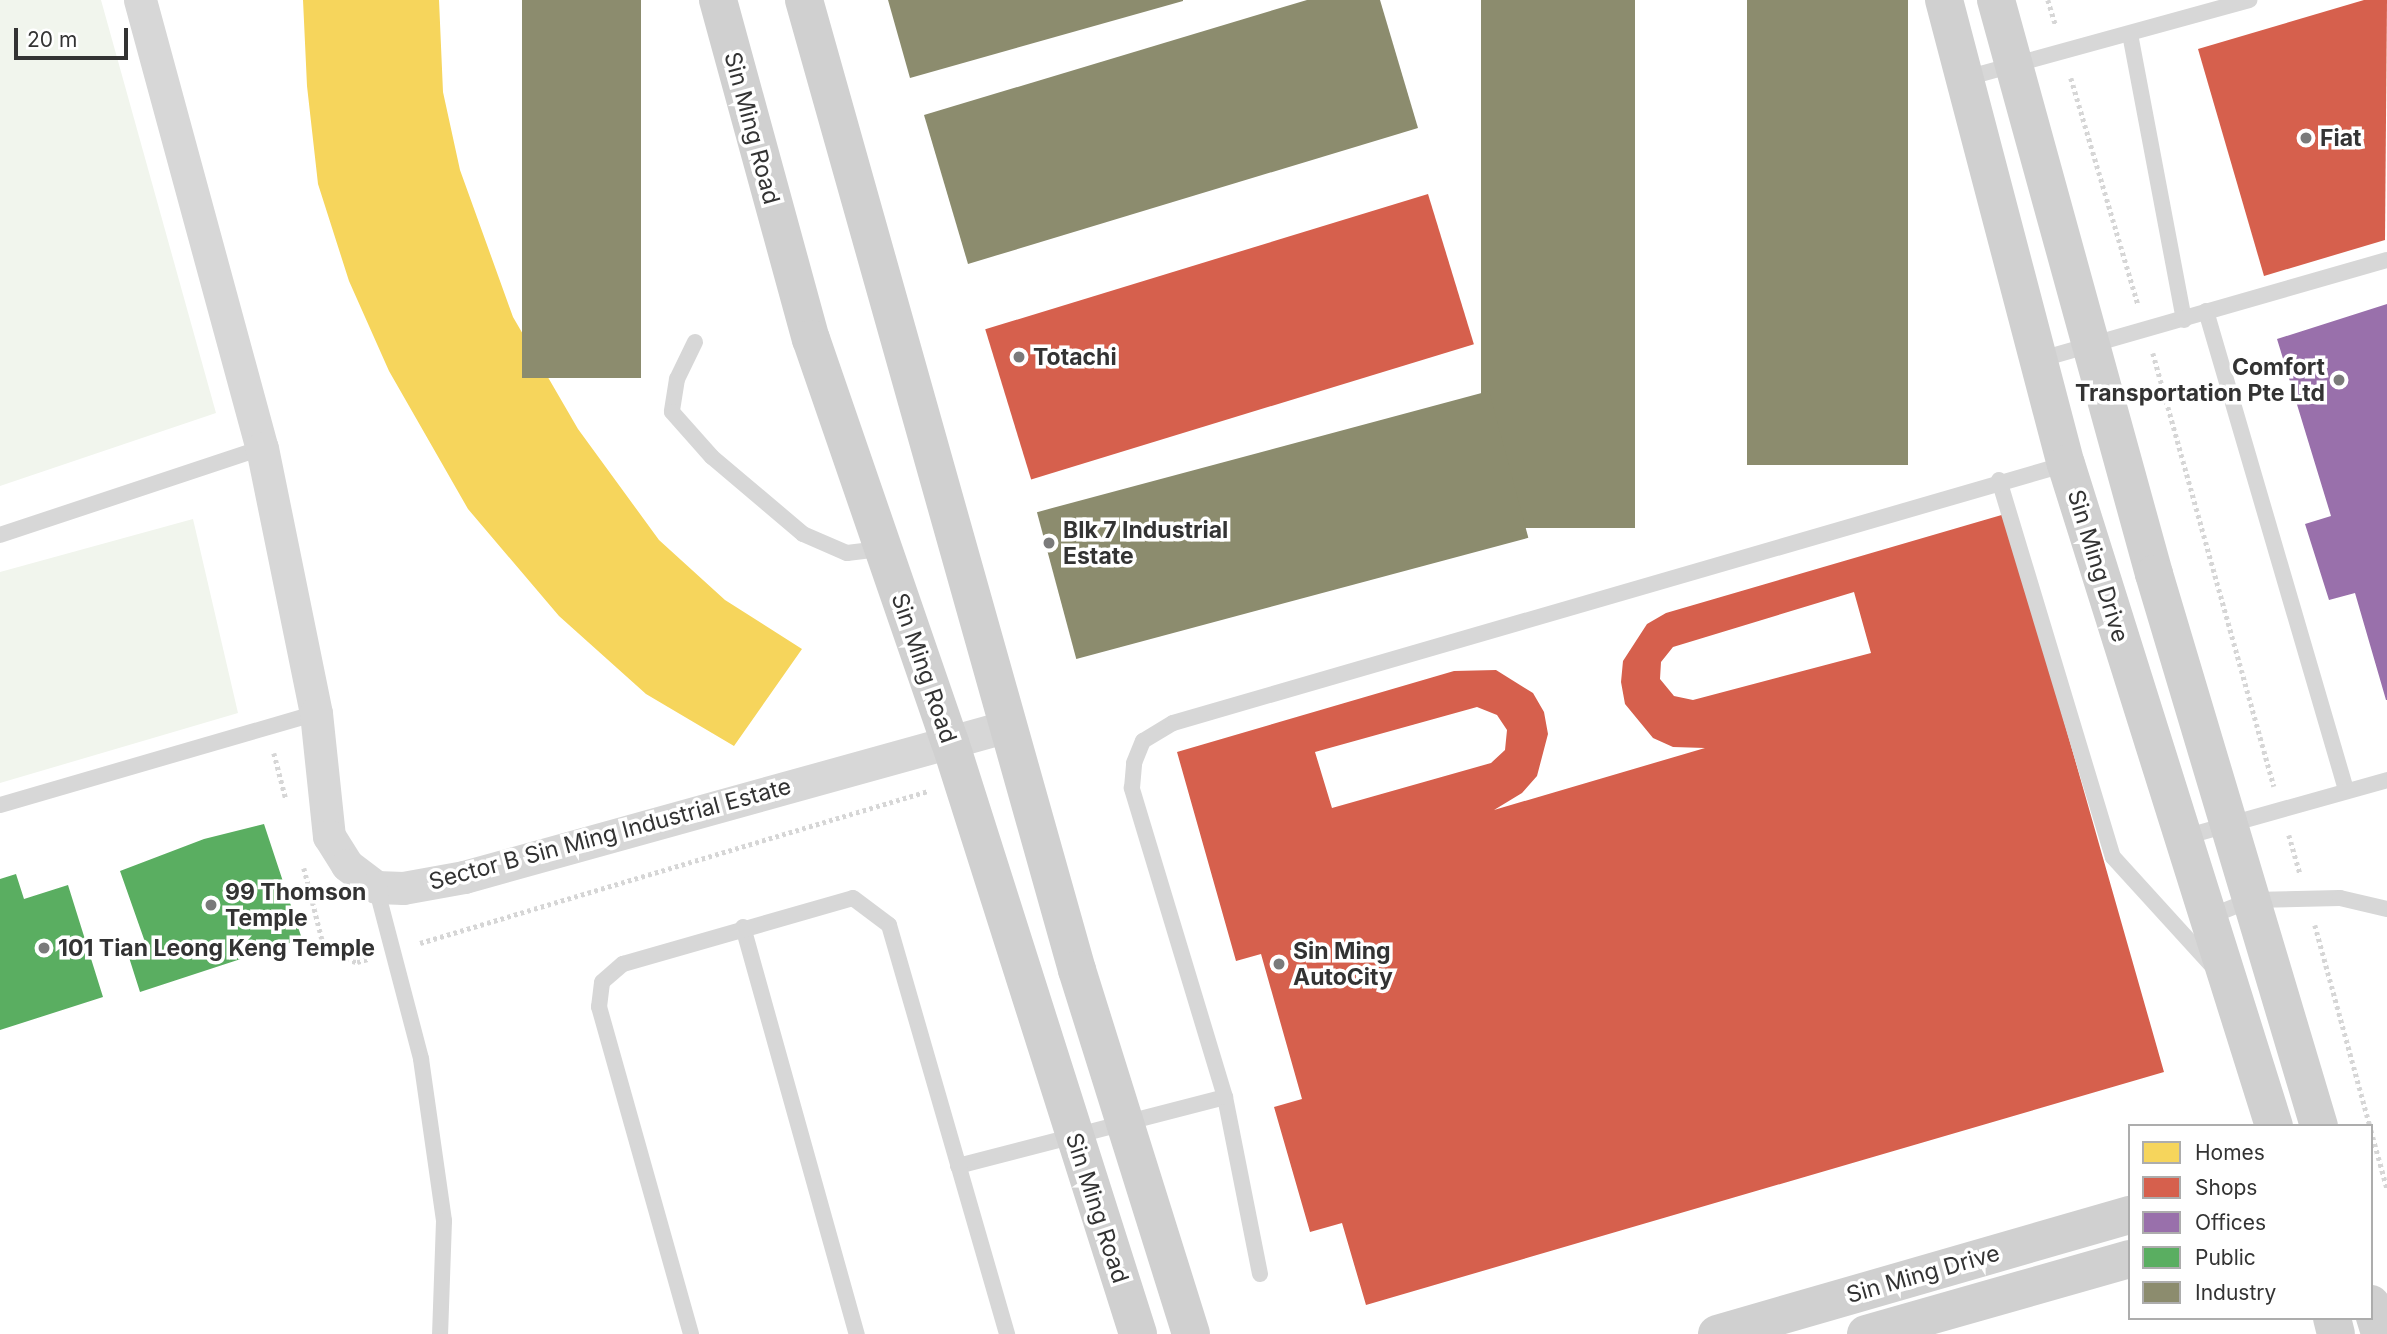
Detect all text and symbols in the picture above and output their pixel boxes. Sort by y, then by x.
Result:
scale bar [18,14,131,58]
text: 20 m [27,27,77,52]
street label: Sin Ming Road [718,49,786,207]
place label: Fiat [2320,124,2362,152]
marker: Fiat [2298,130,2314,146]
place label: Totachi [1033,343,1117,371]
marker: Totachi [1011,349,1027,365]
place label: Comfort Transportation Pte Ltd [2075,353,2325,407]
marker: Comfort Transportation Pte Ltd [2331,372,2347,388]
street label: Sin Ming Drive [2062,486,2134,646]
place label: Blk 7 Industrial Estate [1063,516,1228,570]
marker: Blk 7 Industrial Estate [1041,535,1057,551]
street label: Sin Ming Road [885,590,963,746]
street label: Sector B Sin Ming Industrial Estate [426,772,794,896]
place label: 99 Thomson Temple [225,878,366,932]
marker: 99 Thomson Temple [203,897,219,913]
place label: 101 Tian Leong Keng Temple [58,934,375,962]
place label: Sin Ming AutoCity [1293,937,1393,991]
marker: 101 Tian Leong Keng Temple [36,940,52,956]
marker: Sin Ming AutoCity [1271,956,1287,972]
legend [2128,1124,2373,1320]
street label: Sin Ming Road [1060,1129,1134,1287]
text: Homes [2195,1140,2265,1165]
text: Shops [2195,1175,2257,1200]
text: Offices [2195,1210,2266,1235]
street label: Sin Ming Drive [1843,1239,2003,1309]
text: Public [2195,1245,2256,1270]
text: Industry [2195,1280,2276,1305]

